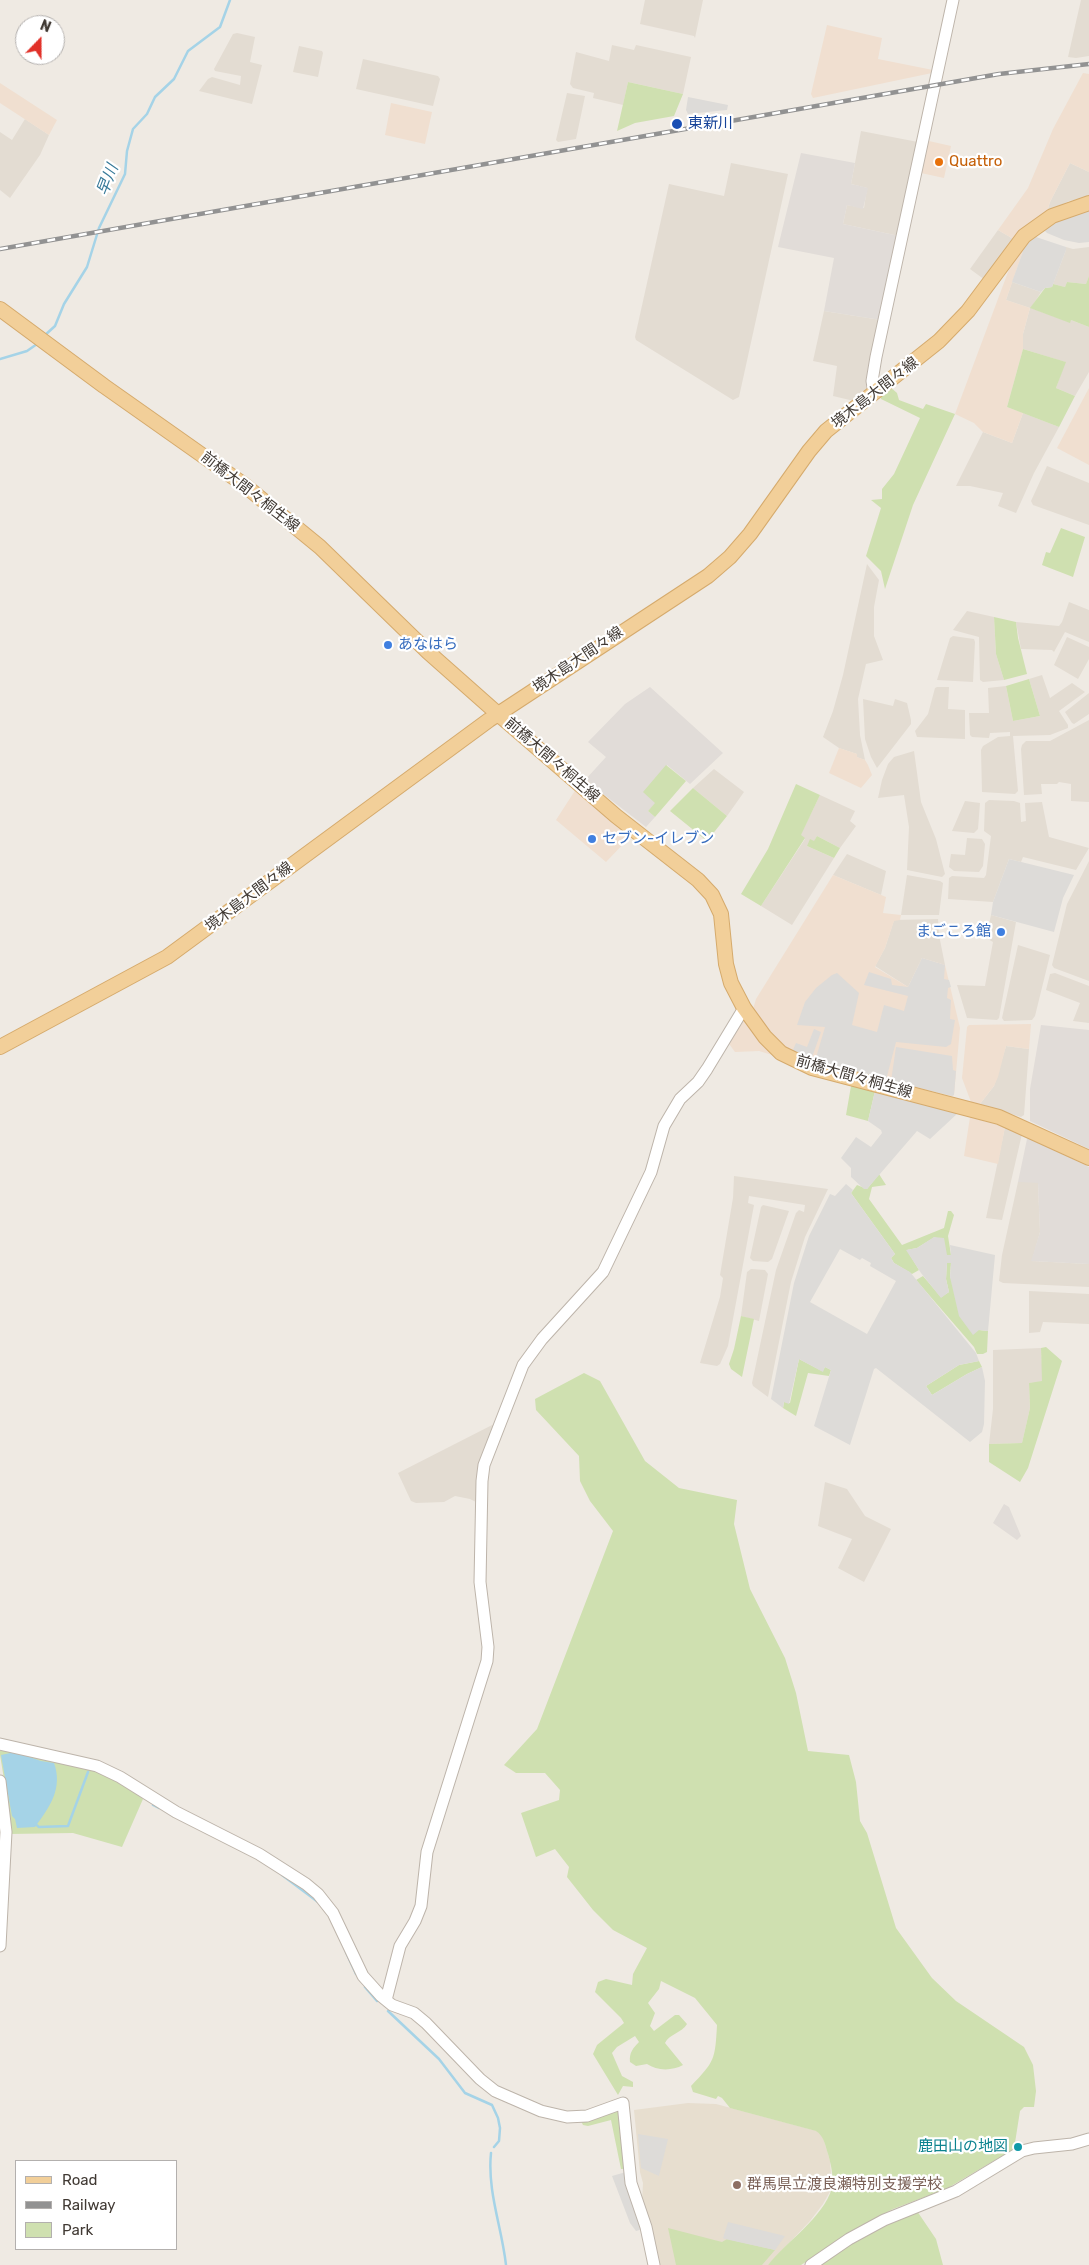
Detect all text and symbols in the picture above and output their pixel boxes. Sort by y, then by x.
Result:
north arrow [15,15,65,65]
text: N [38,17,53,36]
place label: 東新川 [688,115,733,133]
marker: 東新川 [670,117,684,131]
place label: Quattro [949,153,1002,171]
marker: Quattro [933,156,945,168]
water label: 早川 [93,162,123,198]
street label: 境木島大間々線 [828,354,922,432]
street label: 前橋大間々桐生線 [197,448,303,536]
street label: 境木島大間々線 [529,623,627,697]
place label: あなはら [398,636,458,654]
marker: あなはら [382,639,394,651]
street label: 前橋大間々桐生線 [501,714,603,806]
place label: セブン-イレブン [602,830,714,848]
marker: セブン-イレブン [586,833,598,845]
street label: 境木島大間々線 [202,858,296,936]
place label: まごころ館 [916,923,991,941]
marker: まごころ館 [995,926,1007,938]
street label: 前橋大間々桐生線 [794,1052,914,1102]
place label: 鹿田山の地図 [918,2138,1008,2156]
marker: 鹿田山の地図 [1012,2141,1024,2153]
legend [15,2160,178,2250]
text: Road [62,2171,98,2189]
place label: 群馬県立渡良瀬特別支援学校 [747,2176,942,2194]
marker: 群馬県立渡良瀬特別支援学校 [731,2179,743,2191]
text: Railway [62,2196,116,2214]
text: Park [62,2221,93,2239]

